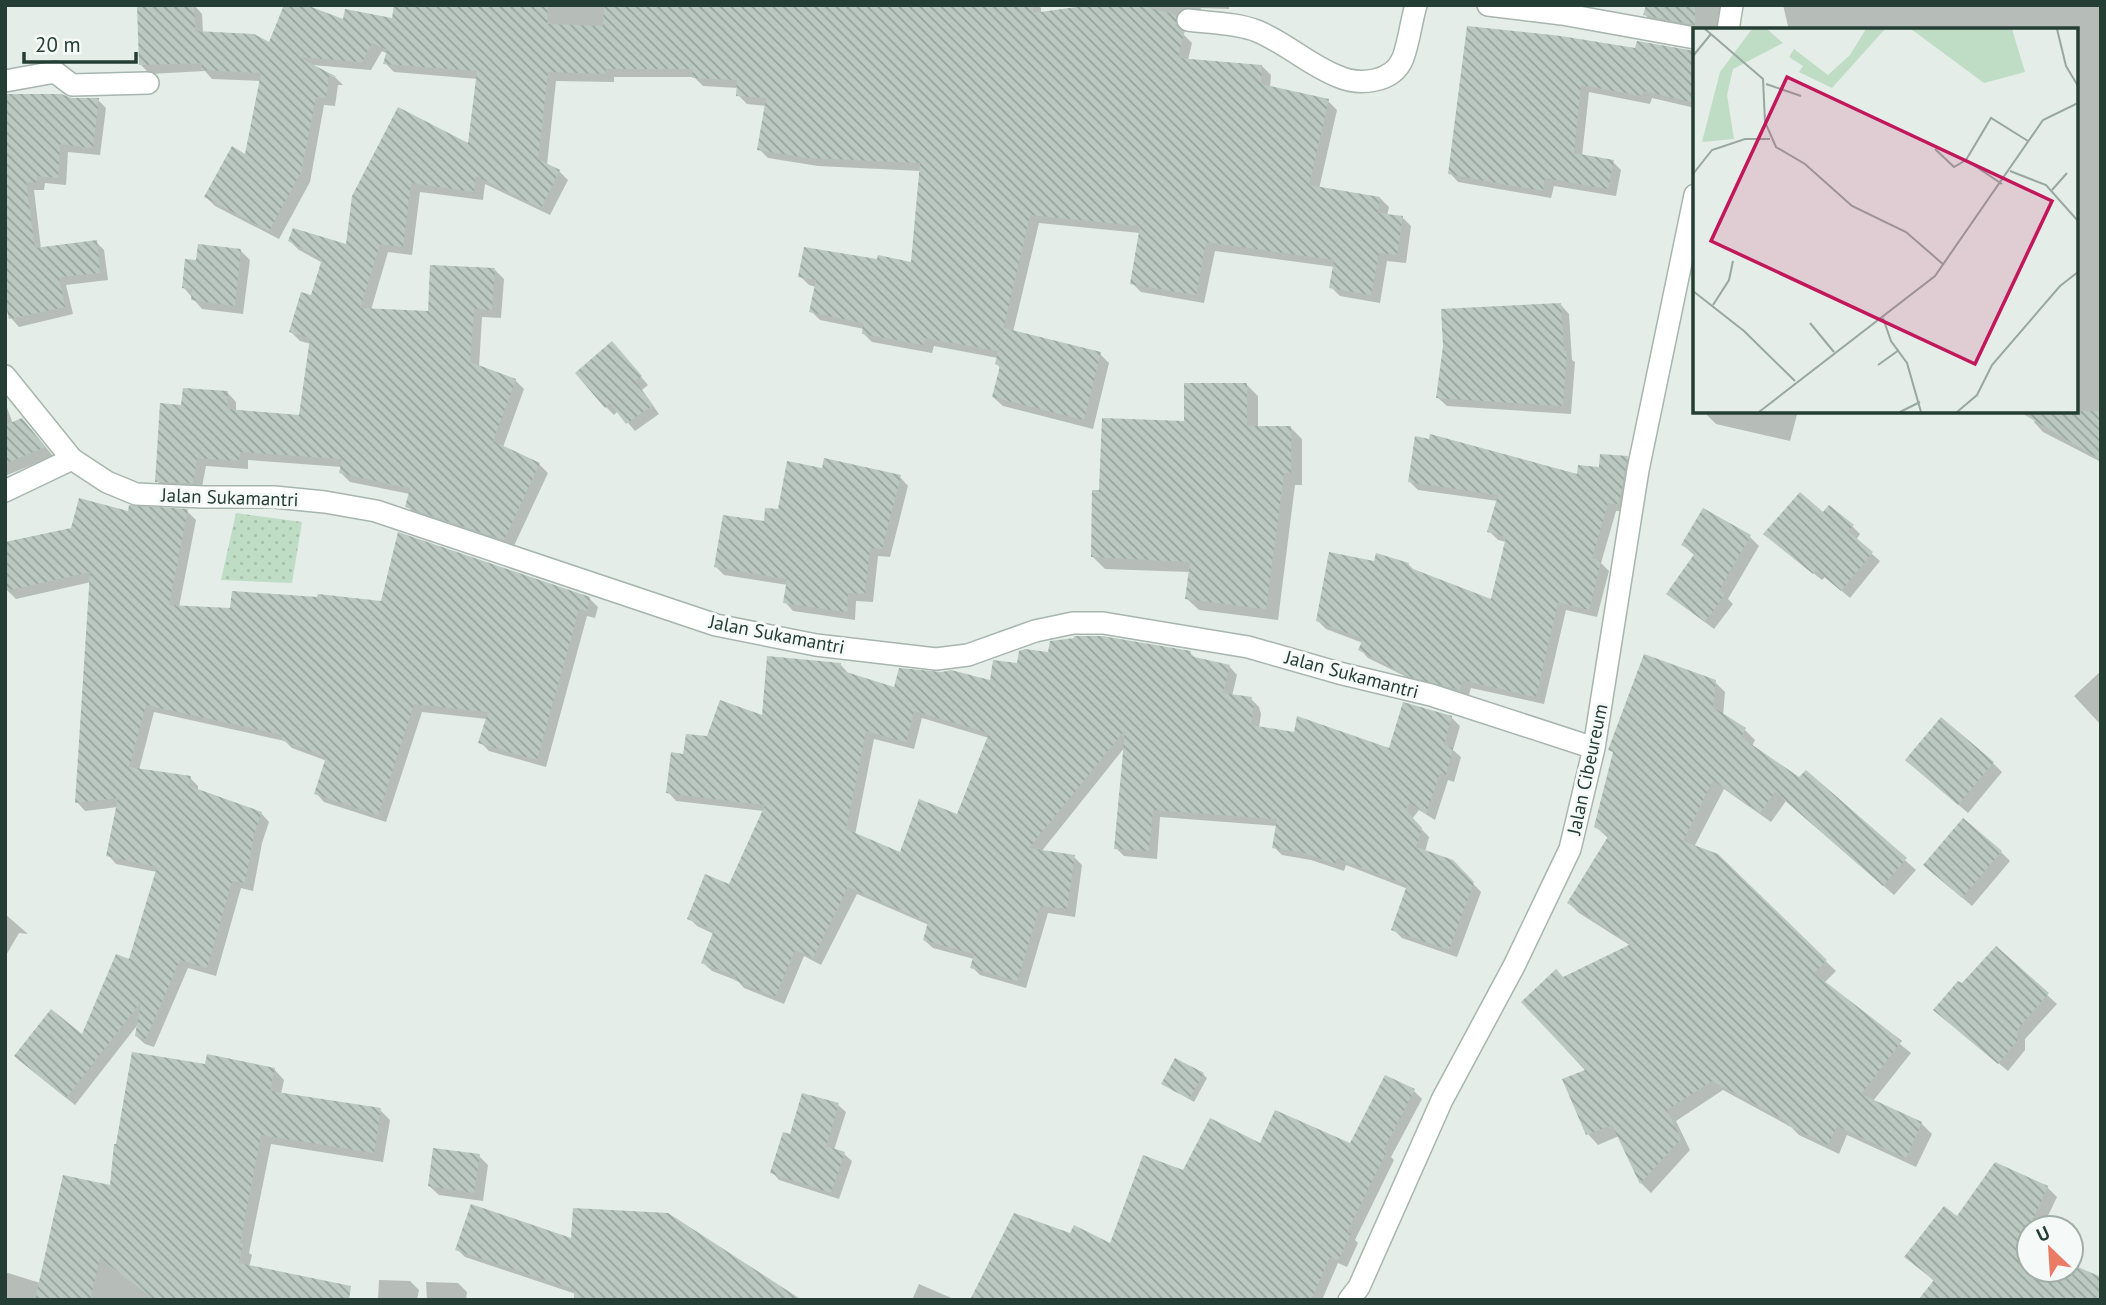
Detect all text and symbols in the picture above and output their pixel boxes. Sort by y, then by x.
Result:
scale bar [24,21,136,65]
inset map [1693,28,2078,413]
text: 20 m [35,31,81,58]
street label: Jalan Sukamantri [160,483,299,511]
street label: Jalan Sukamantri [706,609,847,659]
street label: Jalan Sukamantri [1282,644,1422,703]
street label: Jalan Cibeureum [1561,701,1613,838]
north arrow [2015,1214,2085,1284]
text: U [2032,1220,2053,1247]

